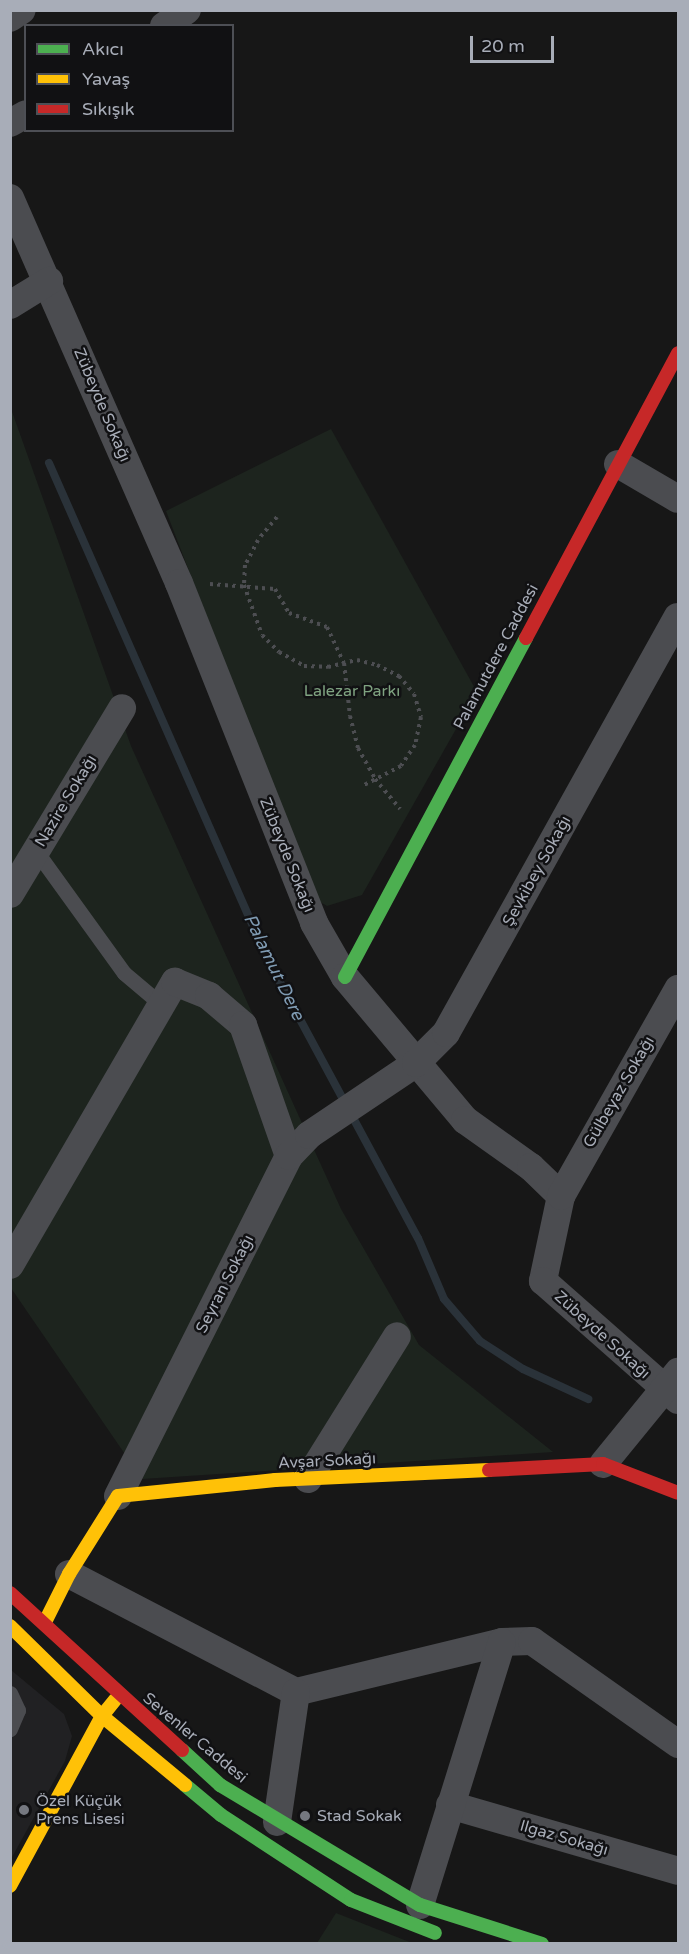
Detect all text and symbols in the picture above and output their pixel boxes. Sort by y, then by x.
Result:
legend [24,24,234,132]
scale bar [473,24,557,62]
text: 20 m [481,35,525,57]
text: Akıcı [82,38,124,60]
text: Yavaş [82,68,130,90]
text: Sıkışık [82,98,135,120]
street label: Zübeyde Sokağı [69,345,135,465]
street label: Palamutdere Caddesi [450,581,542,733]
park label: Lalezar Parkı [304,681,400,701]
street label: Nazire Sokağı [31,751,101,851]
street label: Zübeyde Sokağı [255,795,319,915]
street label: Şevkibey Sokağı [499,813,575,929]
water label: Palamut Dere [239,910,309,1024]
street label: Gülbeyaz Sokağı [579,1033,659,1151]
street label: Seyran Sokağı [192,1232,258,1336]
street label: Zübeyde Sokağı [550,1287,654,1383]
street label: Avşar Sokağı [278,1449,376,1473]
street label: Sevenler Caddesi [139,1689,251,1787]
place label: Özel Küçük Prens Lisesi [36,1791,125,1829]
marker: Özel Küçük Prens Lisesi [17,1803,31,1817]
place label: Stad Sokak [317,1806,402,1826]
marker: Stad Sokak [298,1809,312,1823]
street label: Ilgaz Sokağı [518,1816,610,1860]

